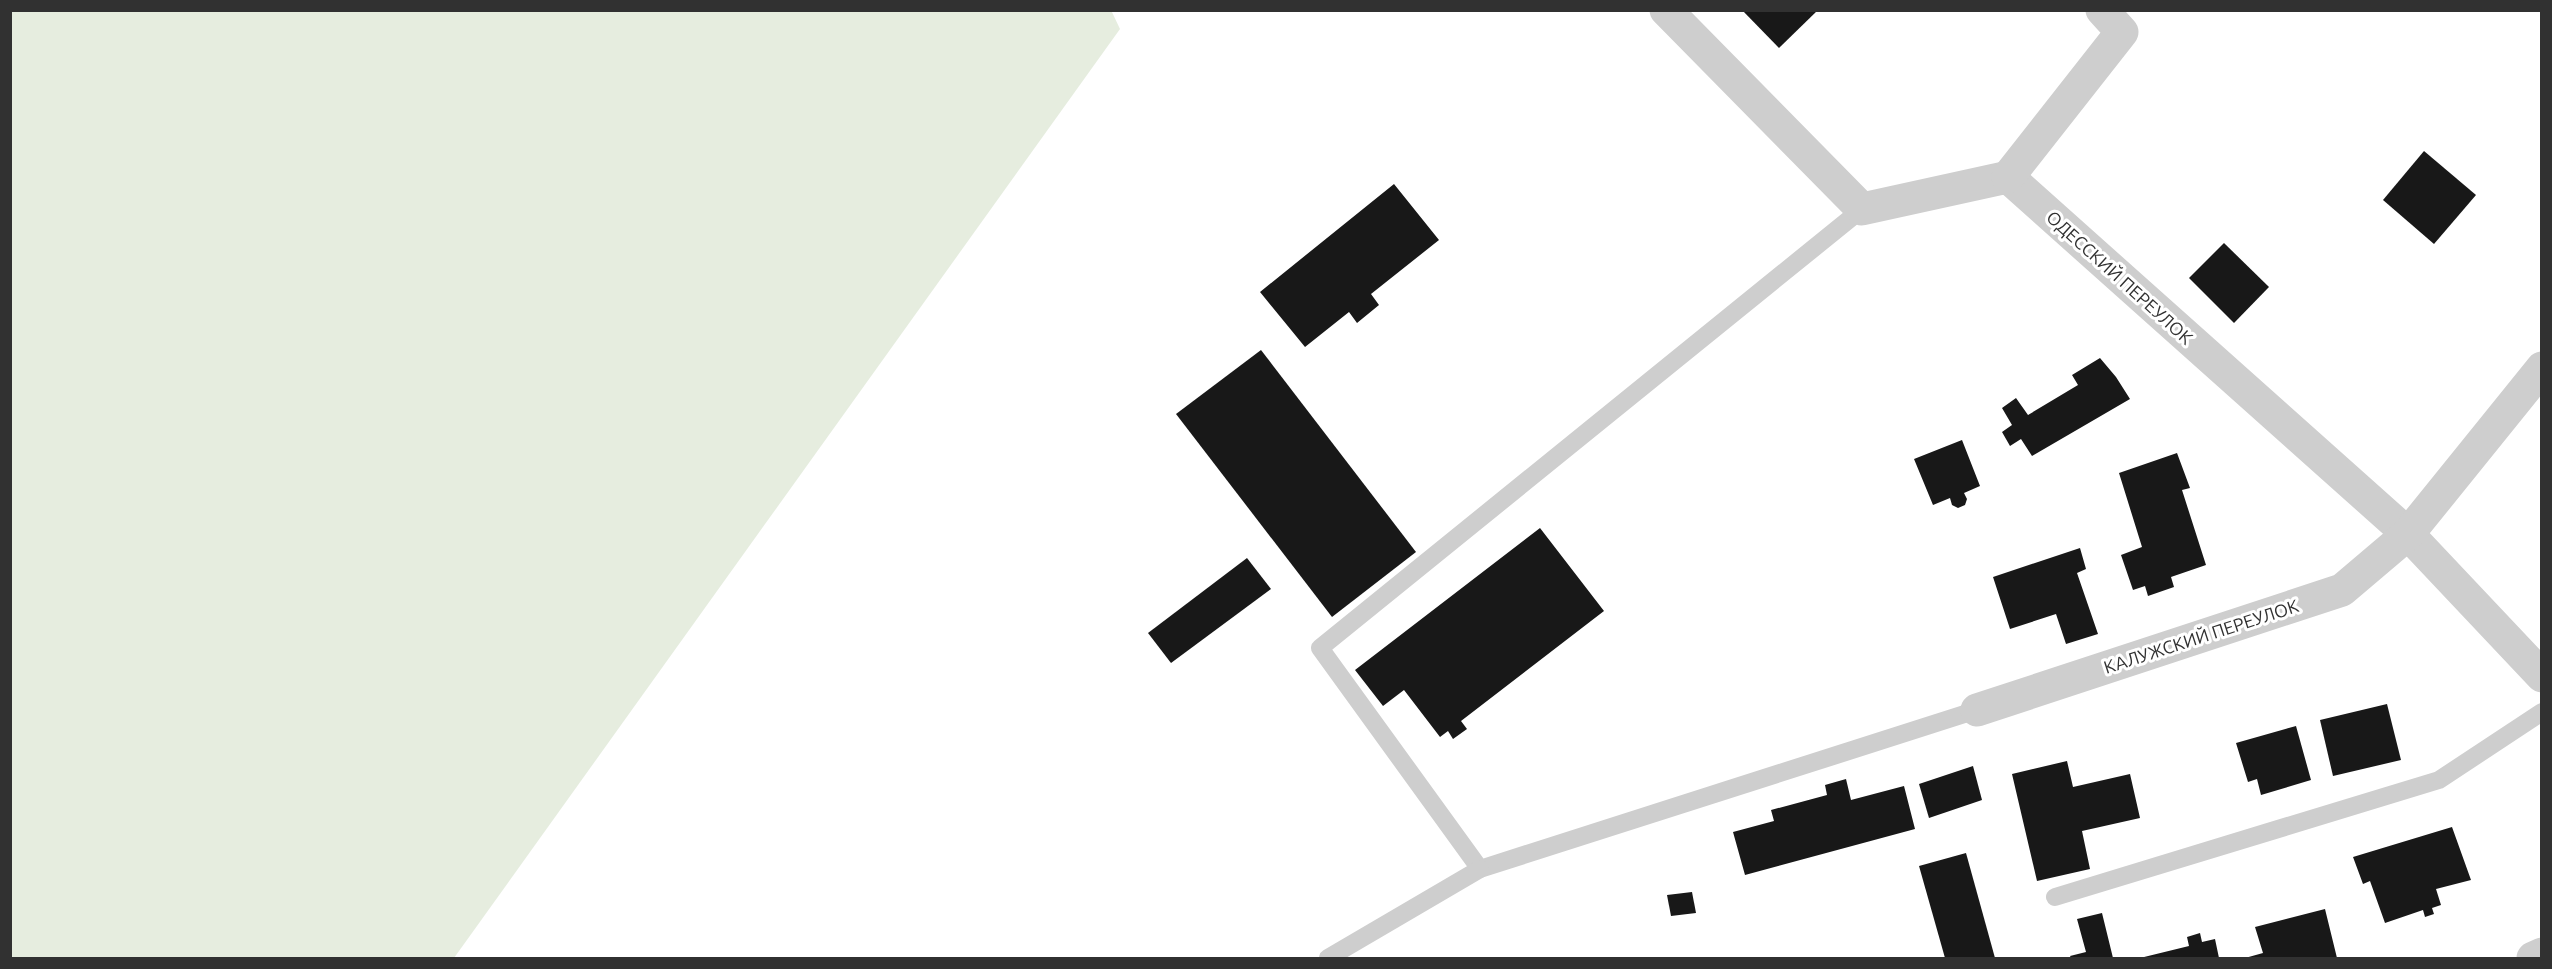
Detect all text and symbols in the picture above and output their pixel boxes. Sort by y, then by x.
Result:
street label: ОДЕССКИЙ ПЕРЕУЛОК [2043,206,2197,348]
street label: КАЛУЖСКИЙ ПЕРЕУЛОК [2101,595,2301,677]

